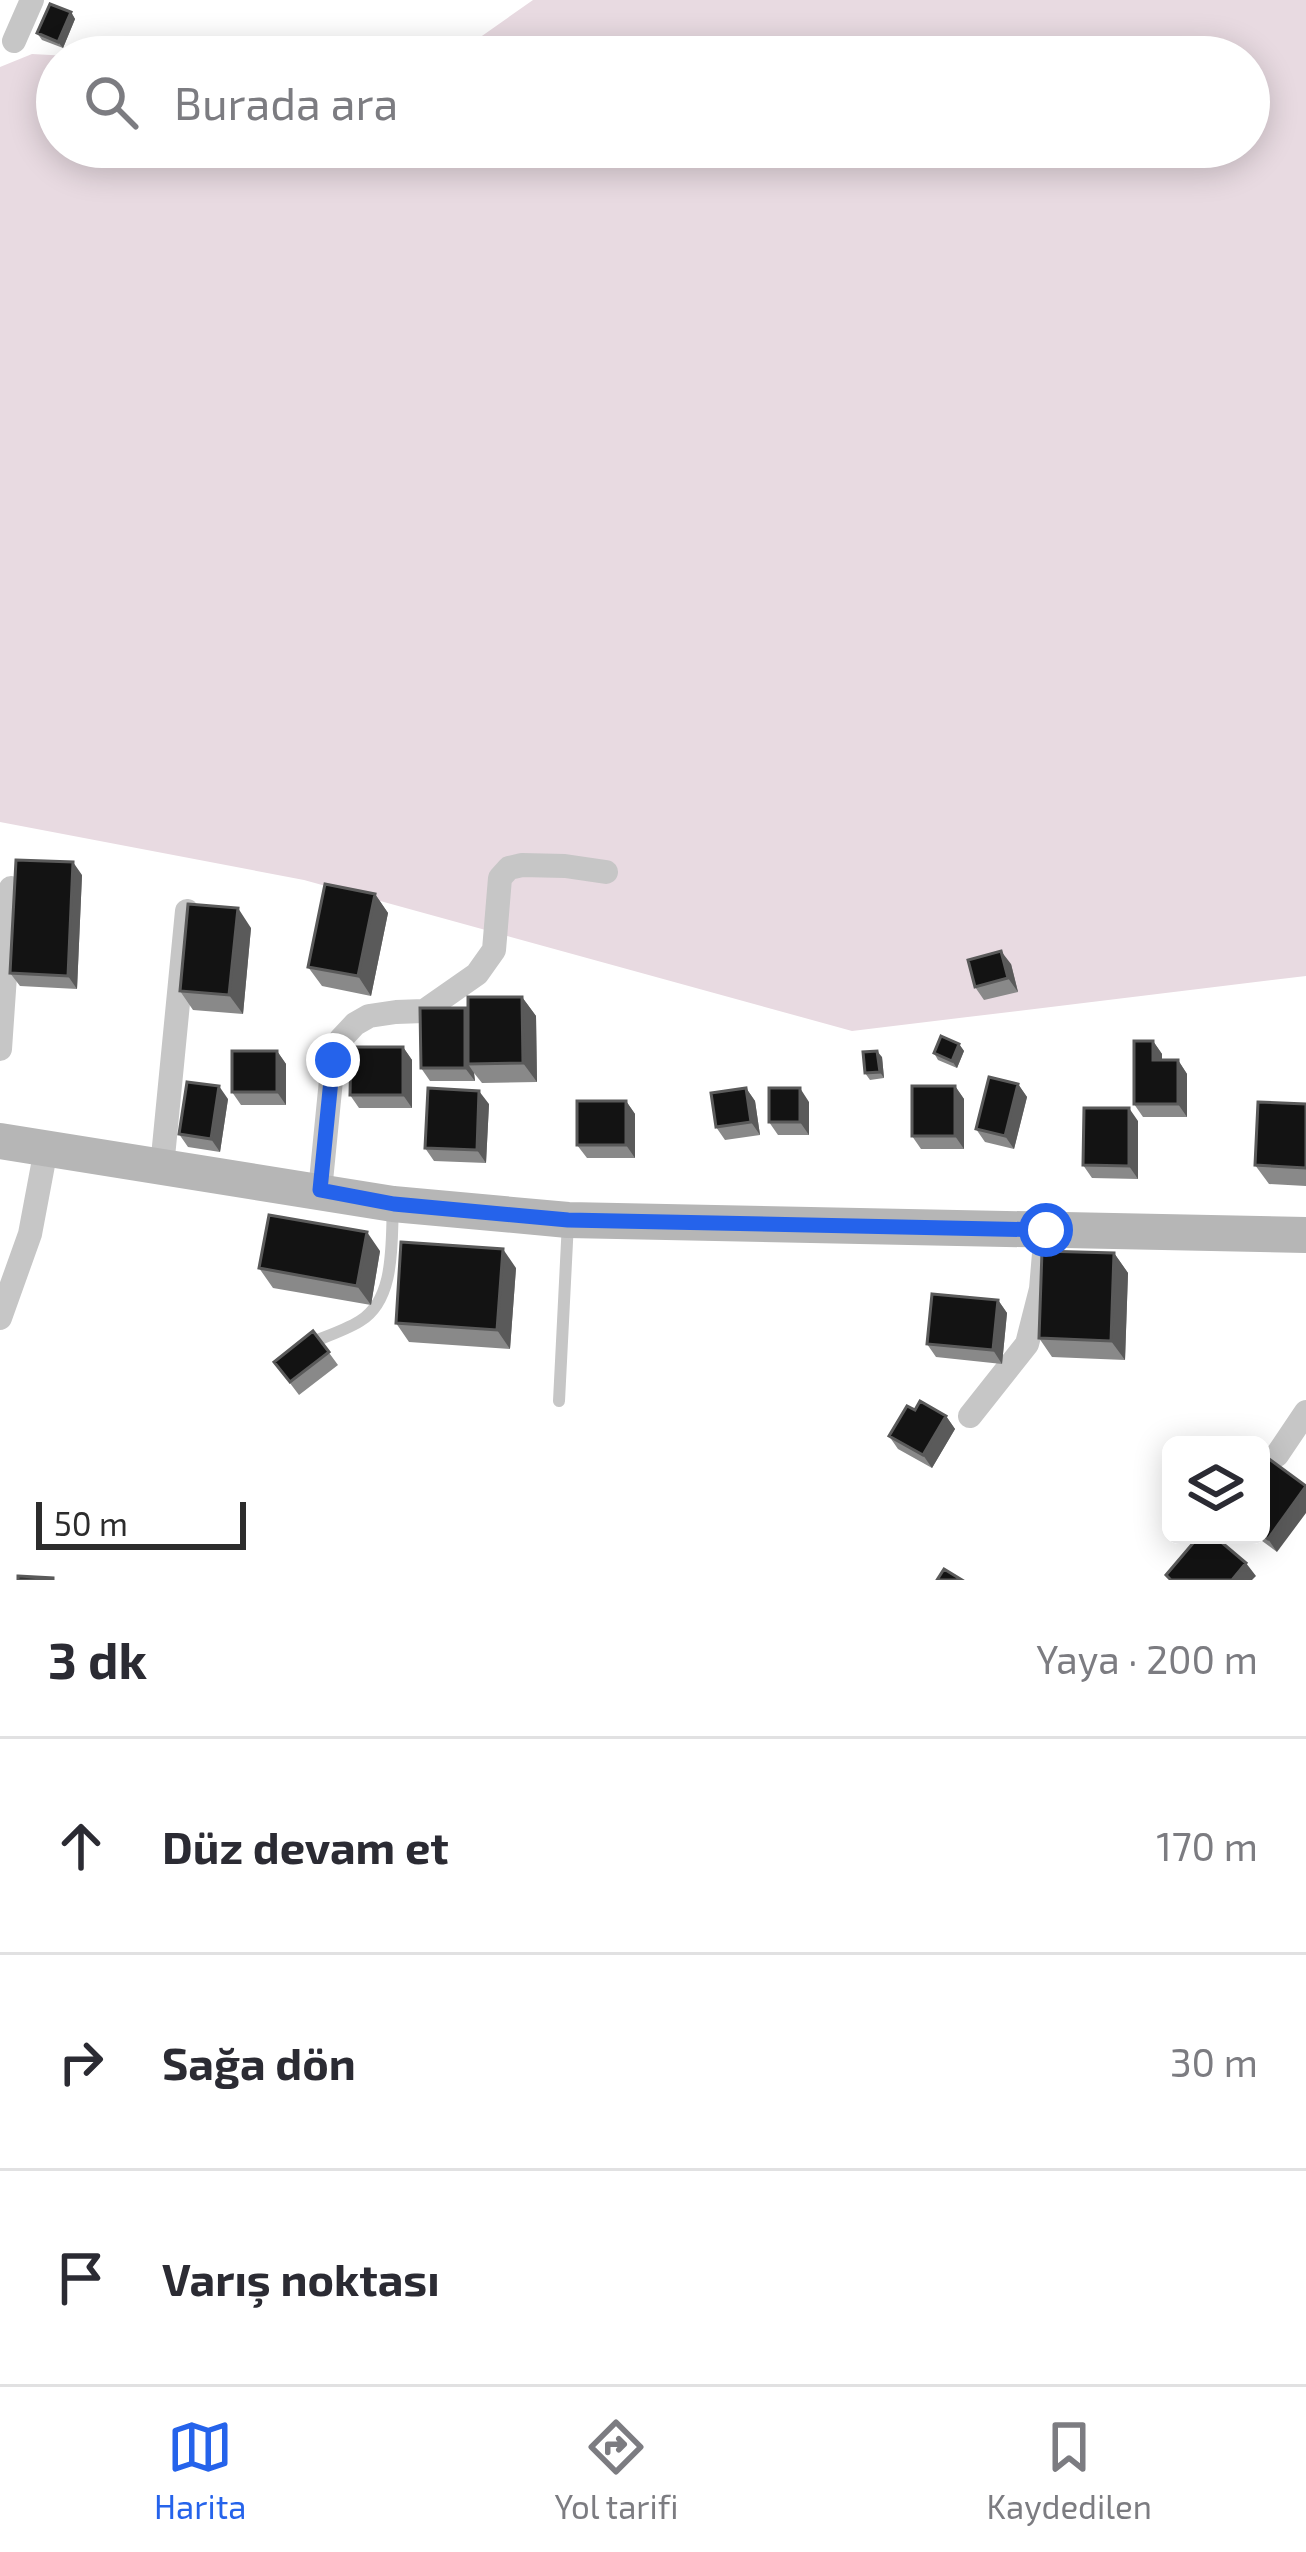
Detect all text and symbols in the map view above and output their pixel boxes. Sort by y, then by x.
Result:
search box [36,36,1270,168]
icon: search [78,69,144,135]
text: Burada ara [174,75,398,129]
route end [306,1033,360,1087]
route start [1019,1203,1073,1257]
map controls [1162,1436,1270,1544]
button: layers [1162,1436,1270,1544]
scale bar [36,1496,246,1549]
text: 50 m [54,1503,128,1543]
text: 3 dk [48,1628,147,1689]
text: Yaya · 200 m [1036,1635,1258,1682]
icon: ahead [48,1813,114,1879]
text: Düz devam et [162,1819,449,1873]
text: 170 m [1156,1822,1258,1869]
icon: right [48,2029,114,2095]
text: Sağa dön [162,2035,356,2089]
text: 30 m [1170,2038,1258,2085]
icon: arrive [48,2245,114,2311]
text: Varış noktası [162,2251,440,2305]
tab: Harita [154,2414,246,2526]
tab: Yol tarifi [554,2414,678,2526]
tab: Kaydedilen [987,2414,1152,2526]

